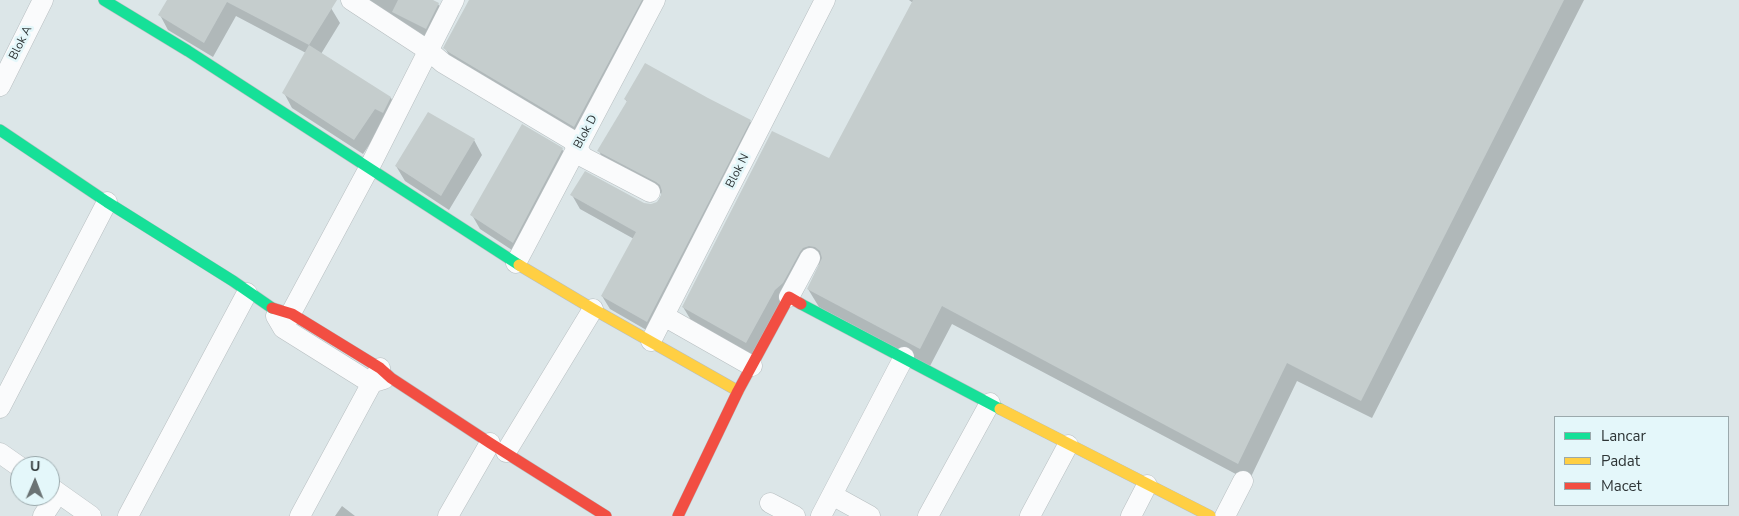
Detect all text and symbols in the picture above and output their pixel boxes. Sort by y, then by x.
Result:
street label: Blok A [6,24,36,62]
street label: Blok D [571,113,601,151]
street label: Blok N [723,152,753,190]
legend [1554,416,1729,506]
text: Lancar [1601,426,1646,446]
text: Padat [1601,451,1640,471]
north arrow [10,456,60,506]
text: U [30,457,41,476]
text: Macet [1601,476,1642,496]

